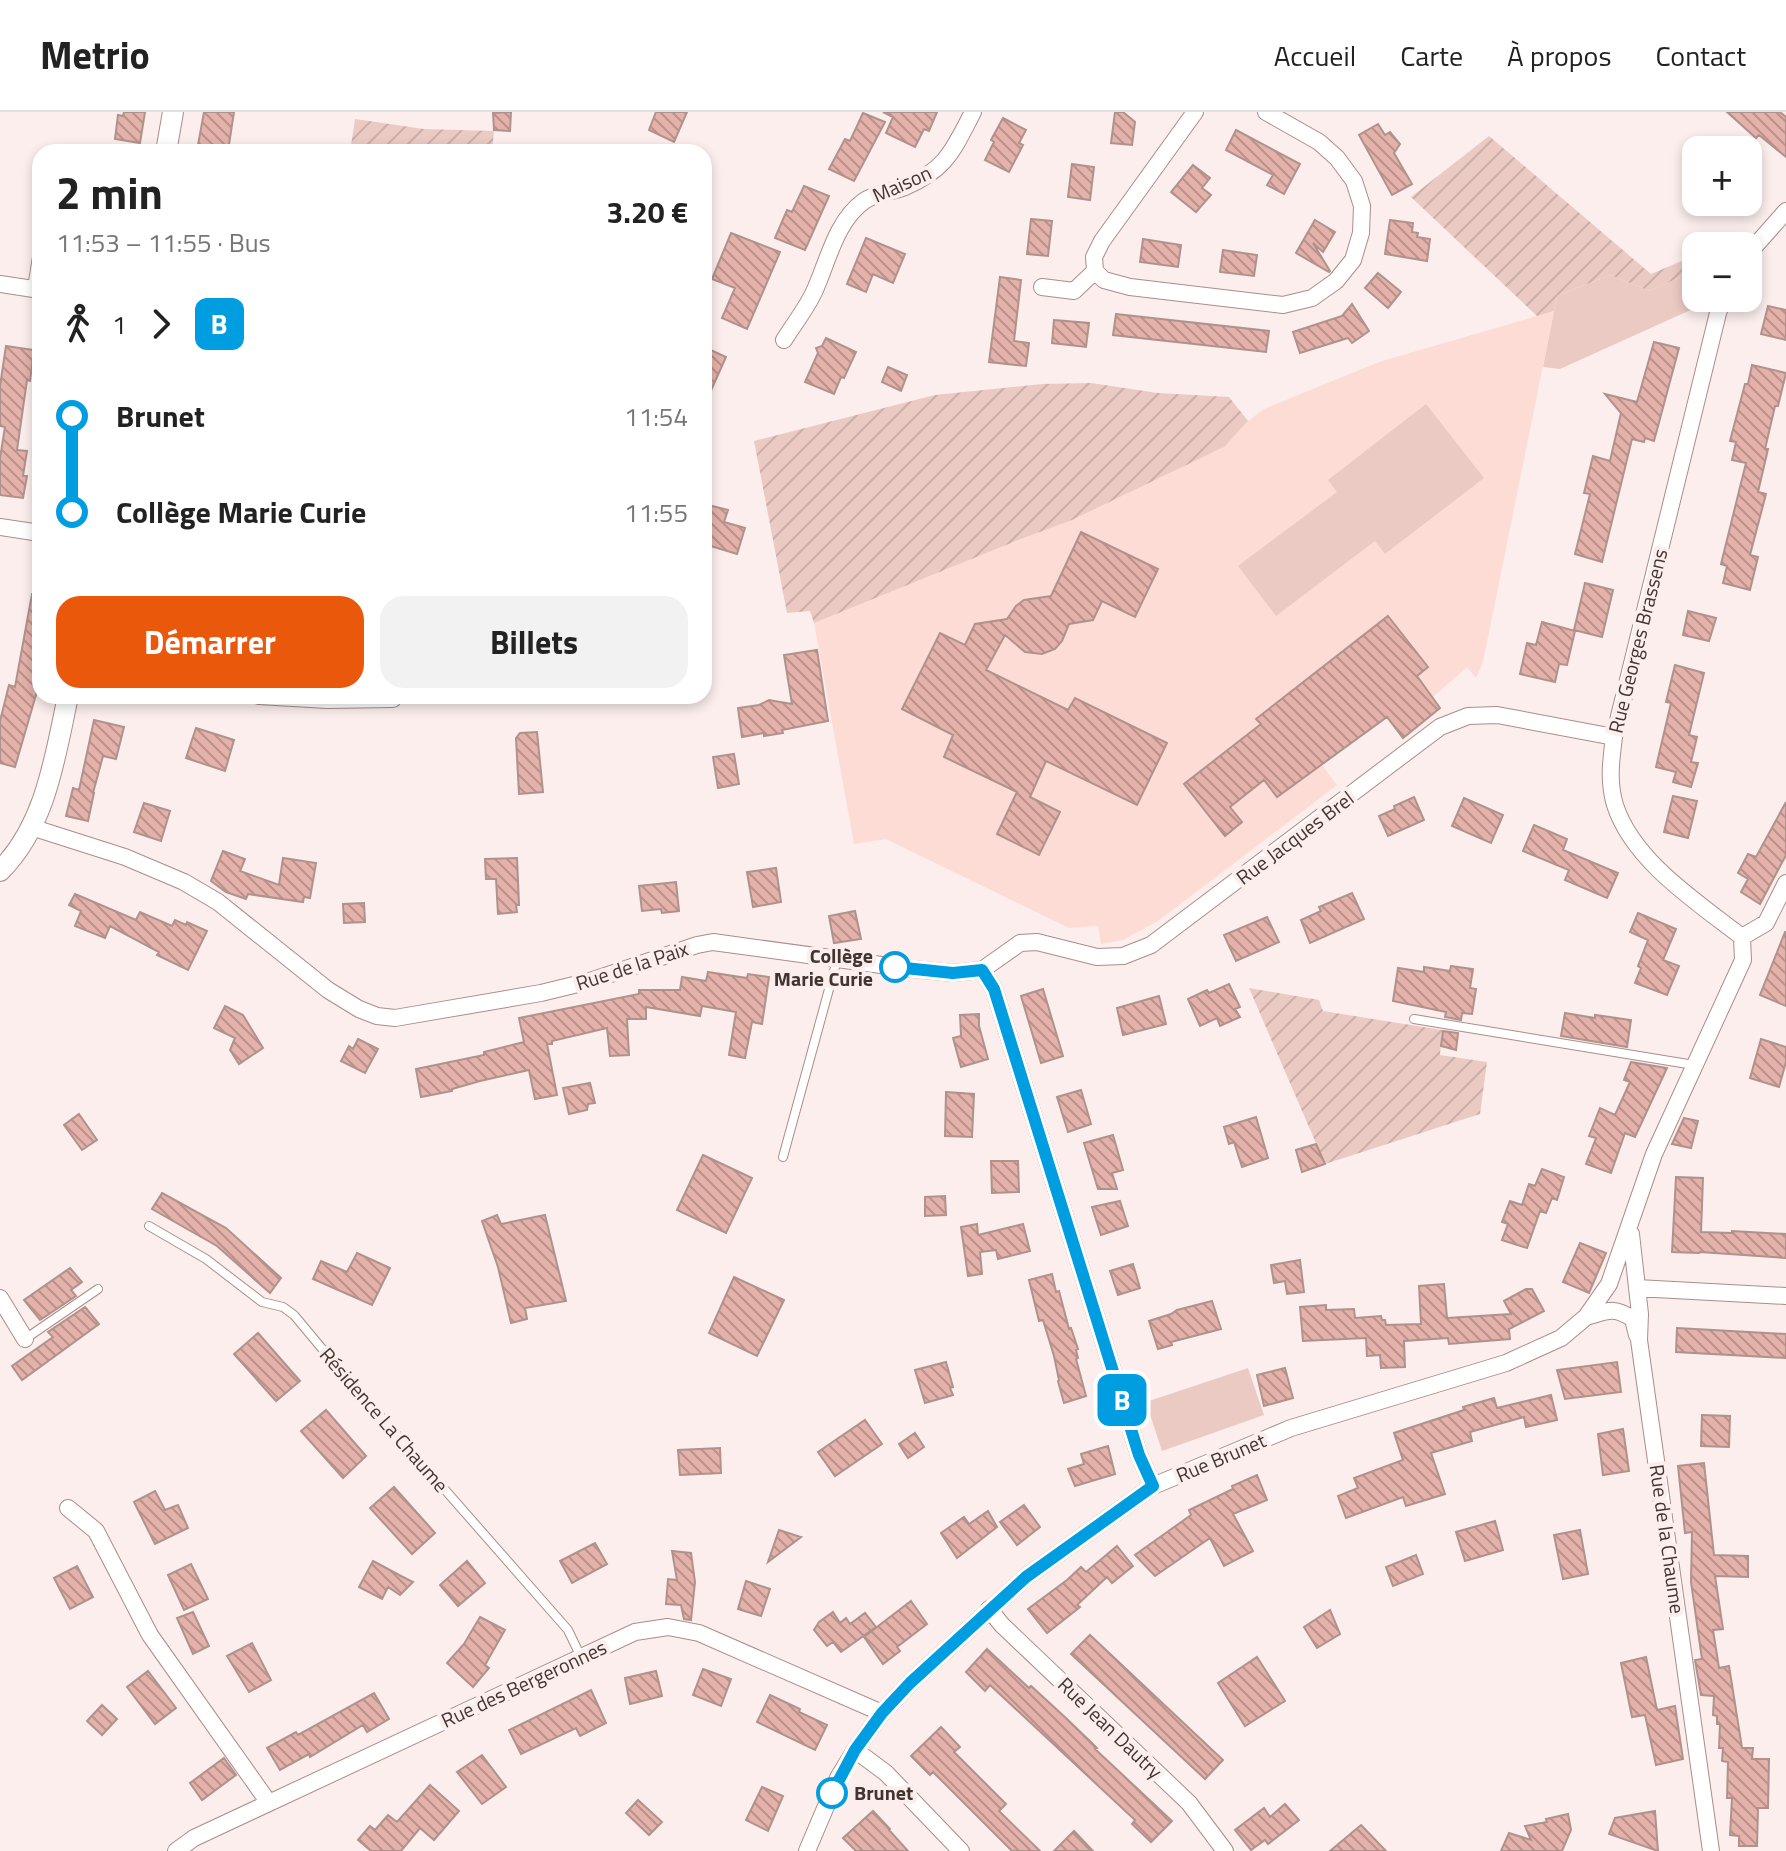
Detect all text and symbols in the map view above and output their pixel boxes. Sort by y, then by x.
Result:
text: Metrio [40,26,150,84]
text: Accueil [1274,34,1356,77]
text: Carte [1400,34,1463,77]
text: À propos [1507,34,1611,77]
text: Contact [1655,34,1746,77]
map controls [1682,136,1762,312]
button: + [1682,136,1762,216]
street label: Maison [867,157,936,210]
text: 2 min [56,159,163,226]
text: 3.20 € [607,189,688,235]
text: 11:53 – 11:55 · Bus [56,223,271,262]
button: − [1682,232,1762,312]
icon: walk [56,302,100,346]
icon: forward [139,302,183,346]
text: B [211,302,228,345]
text: 1 [112,305,127,344]
text: Brunet [116,393,205,439]
text: 11:54 [624,397,688,436]
text: Collège Marie Curie [116,489,366,535]
text: 11:55 [624,493,688,532]
street label: Rue Georges Brassens [1600,545,1675,736]
button: Démarrer [56,596,364,688]
button: Billets [380,596,688,688]
street label: Rue Jacques Brel [1229,783,1360,892]
street label: Rue de la Paix [572,933,692,998]
place label: Collège Marie Curie [774,940,873,994]
marker: Collège Marie Curie [880,952,910,982]
street label: Résidence La Chaume [312,1340,456,1499]
line badge: B [1096,1374,1148,1426]
text: B [1113,1378,1131,1421]
street label: Rue Brunet [1171,1425,1271,1490]
street label: Rue de la Chaume [1642,1462,1693,1616]
street label: Rue des Bergeronnes [436,1632,612,1736]
street label: Rue Jean Dautry [1051,1669,1170,1786]
place label: Brunet [854,1777,913,1808]
marker: Brunet [817,1778,847,1808]

